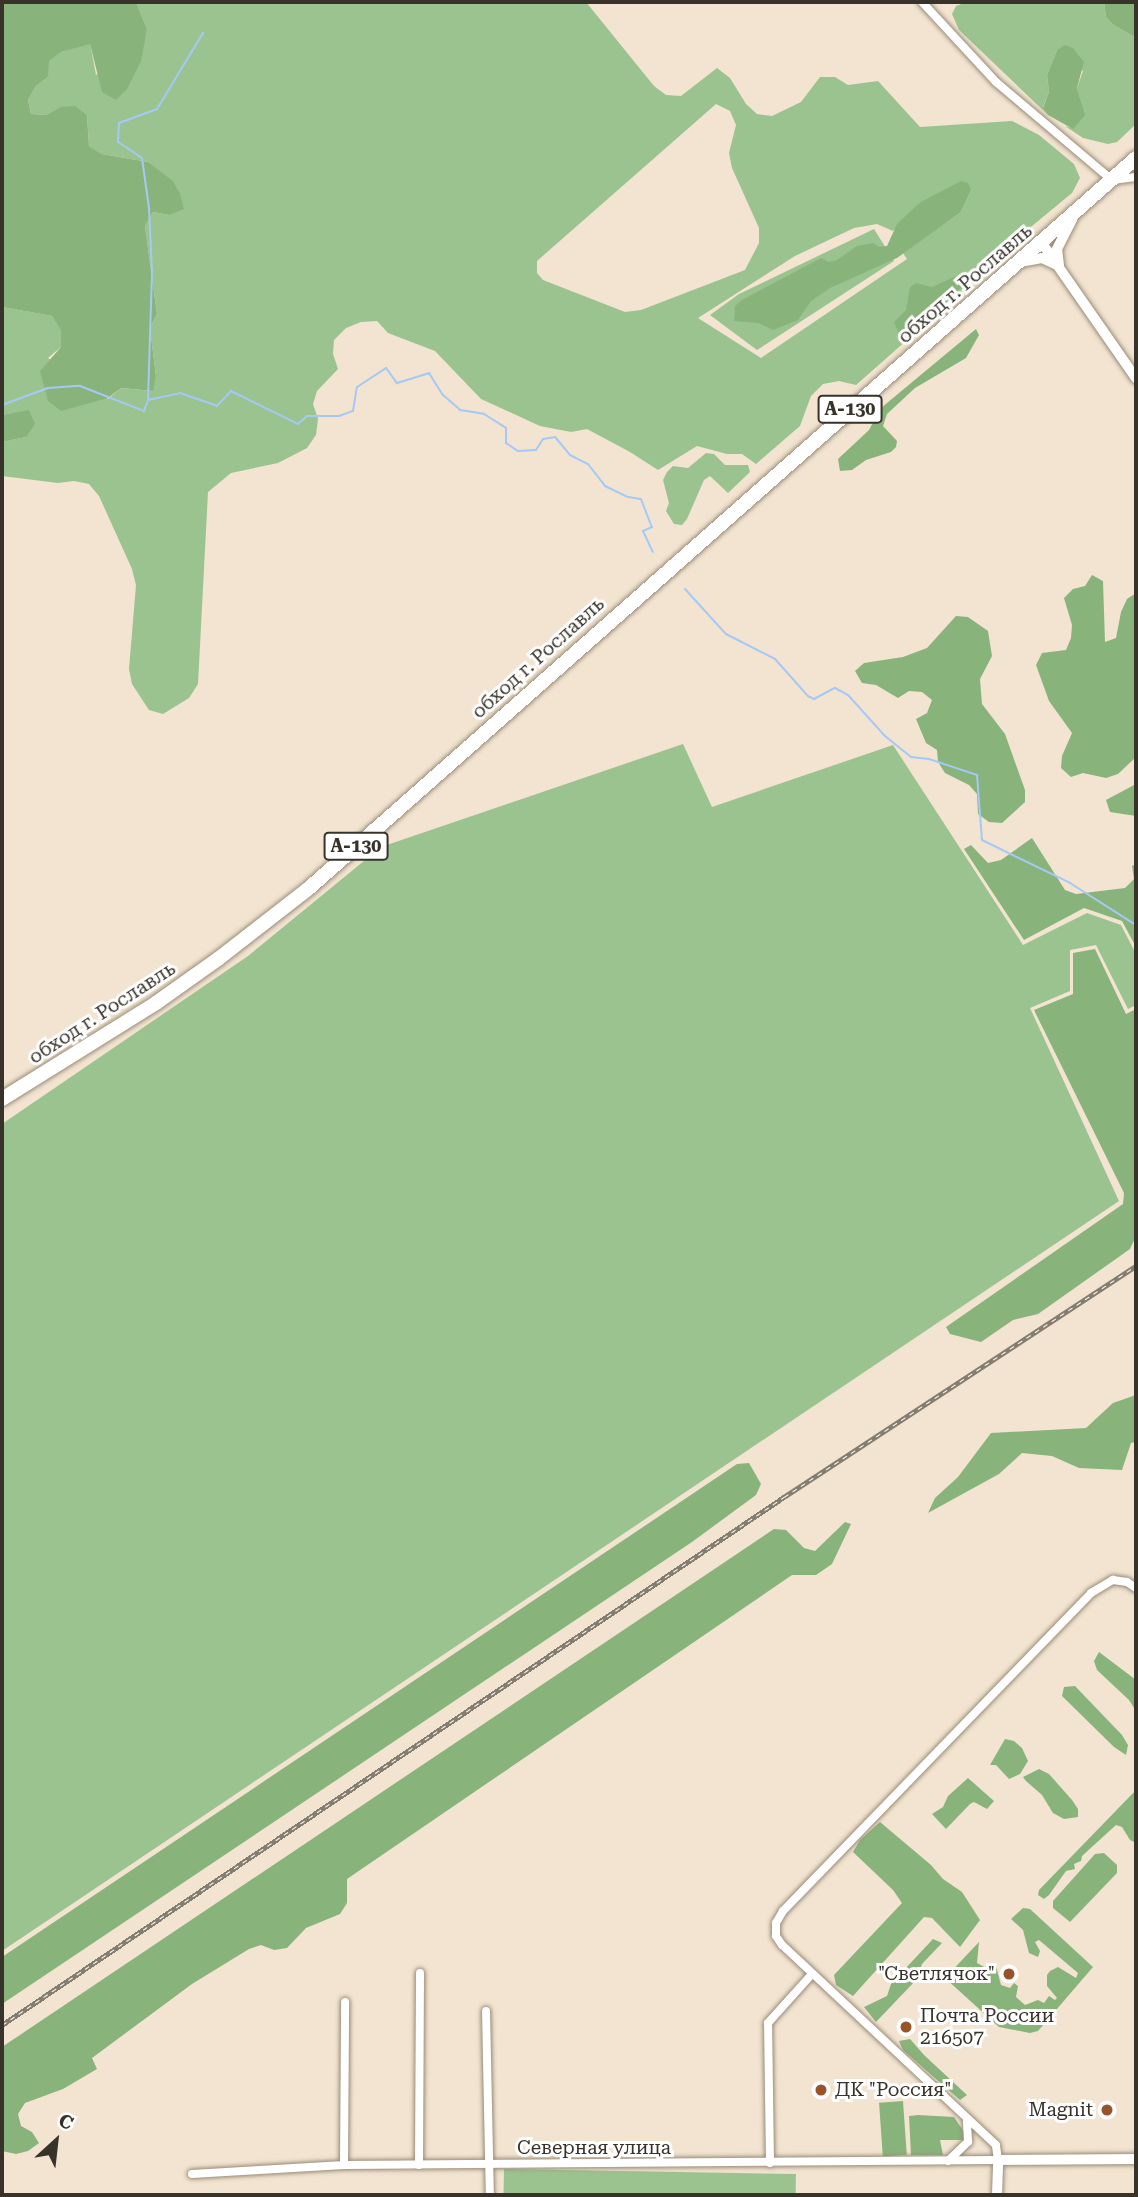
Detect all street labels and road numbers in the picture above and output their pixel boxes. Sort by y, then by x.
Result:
street label: обход г. Рославль [893,220,1037,348]
road number: А-130 [817,394,883,424]
street label: обход г. Рославль [467,593,609,723]
road number: А-130 [323,832,389,860]
street label: обход г. Рославль [25,957,179,1069]
street label: Северная улица [517,2137,671,2159]

